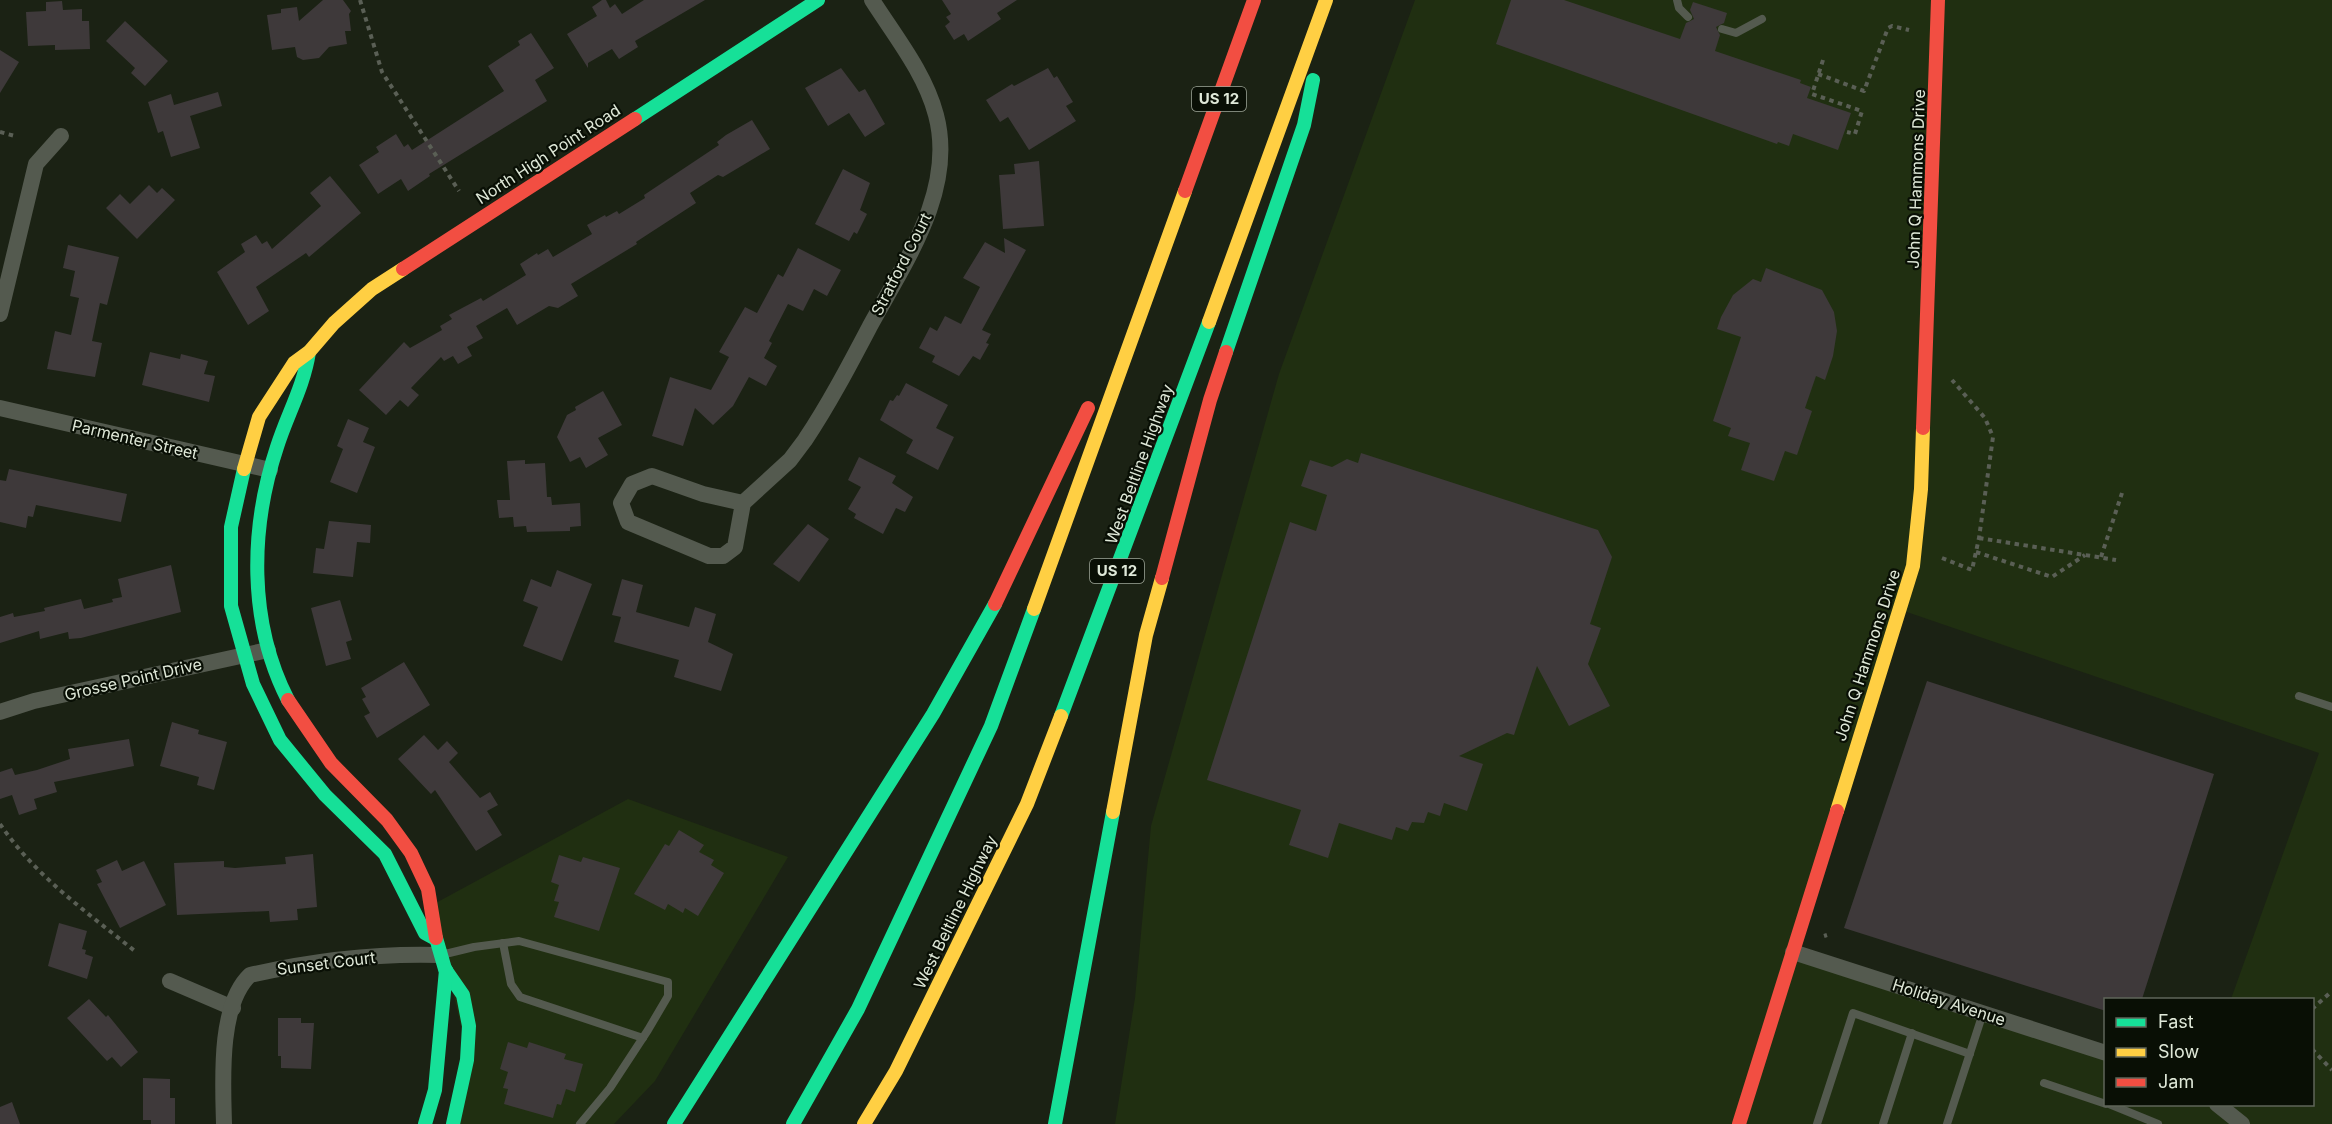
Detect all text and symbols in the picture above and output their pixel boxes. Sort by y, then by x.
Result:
road number: US 12 [1192,87,1246,111]
street label: John Q Hammons Drive [1903,89,1929,269]
street label: North High Point Road [472,100,624,208]
street label: Stratford Court [867,209,935,319]
street label: West Beltline Highway [1101,381,1177,547]
street label: Parmenter Street [70,415,200,463]
road number: US 12 [1090,559,1144,583]
street label: John Q Hammons Drive [1830,567,1904,743]
street label: Grosse Point Drive [62,653,204,705]
street label: West Beltline Highway [909,832,1001,992]
street label: Sunset Court [276,947,376,979]
street label: Holiday Avenue [1890,974,2008,1030]
legend [2104,998,2314,1106]
text: Fast [2158,1011,2194,1032]
text: Slow [2158,1041,2199,1062]
text: Jam [2158,1071,2194,1092]

